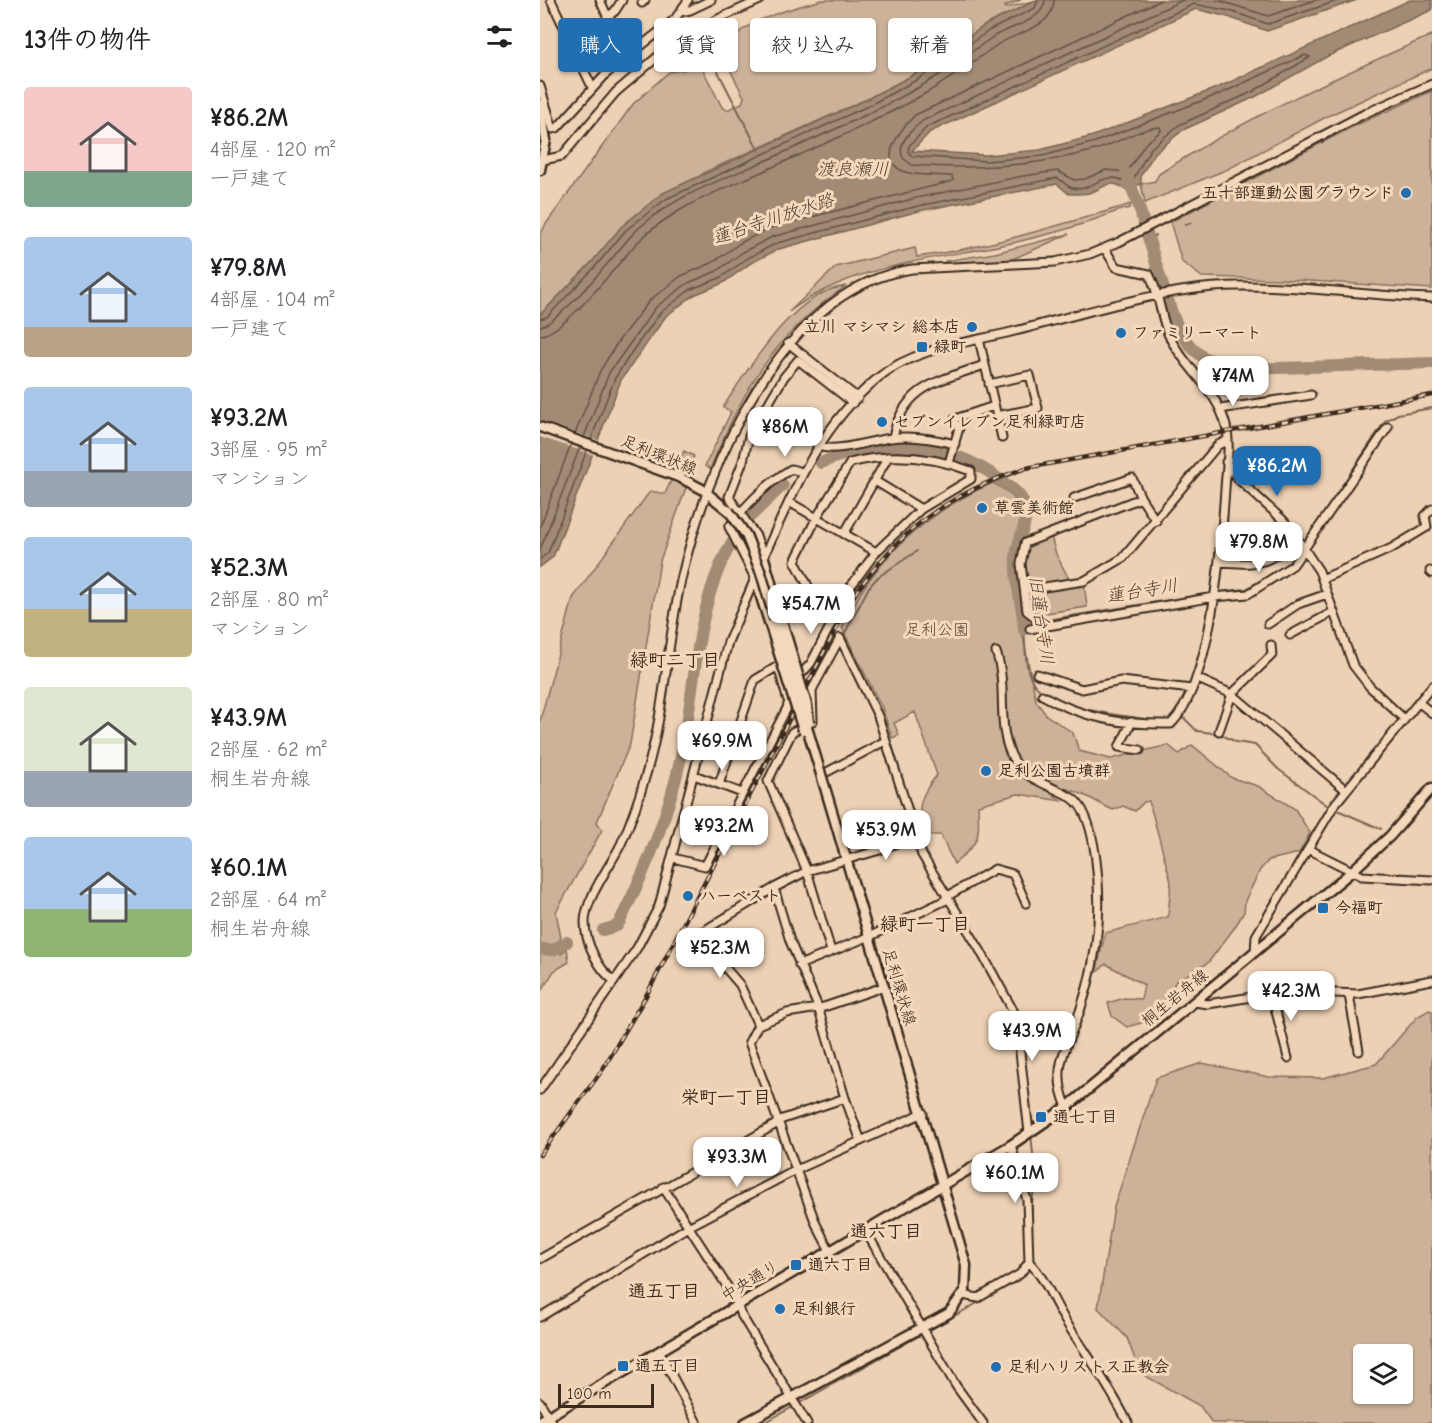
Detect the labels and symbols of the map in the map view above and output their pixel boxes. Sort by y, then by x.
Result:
water label: 渡良瀬川 [817,159,889,180]
place label: 五十部運動公園グラウンド [1202,184,1394,202]
marker: 五十部運動公園グラウンド [1399,186,1413,200]
water label: 蓮台寺川放水路 [710,189,837,248]
place label: 立川 マシマシ 総本店 [805,318,960,336]
marker: 立川 マシマシ 総本店 [965,320,979,334]
place label: ファミリーマート [1133,324,1262,342]
marker: ファミリーマート [1114,326,1128,340]
place label: 緑町 [934,338,966,356]
marker: 緑町 [915,340,929,354]
pin: ¥74M [1197,356,1269,407]
pin: ¥86M [749,407,821,458]
place label: セブンイレブン足利緑町店 [894,413,1086,431]
marker: セブンイレブン足利緑町店 [875,415,889,429]
street label: 足利環状線 [619,432,699,478]
pin: ¥86.2M [1228,446,1326,497]
place label: 草雲美術館 [994,499,1074,517]
marker: 草雲美術館 [975,501,989,515]
pin: ¥79.8M [1210,522,1308,573]
water label: 旧蓮台寺川 [1024,574,1058,666]
water label: 蓮台寺川 [1105,575,1179,607]
pin: ¥54.7M [762,584,860,635]
park label: 足利公園 [905,621,969,639]
district label: 緑町二丁目 [630,650,720,671]
pin: ¥69.9M [673,721,771,772]
place label: 足利公園古墳群 [998,762,1110,780]
marker: 足利公園古墳群 [979,764,993,778]
pin: ¥93.2M [675,806,773,857]
pin: ¥53.9M [837,810,935,861]
place label: ハーベスト [700,887,781,905]
marker: ハーベスト [681,889,695,903]
place label: 今福町 [1335,899,1383,917]
marker: 今福町 [1316,901,1330,915]
district label: 緑町一丁目 [880,914,970,935]
pin: ¥52.3M [671,928,769,979]
street label: 足利環状線 [879,946,919,1028]
street label: 桐生岩舟線 [1138,966,1212,1030]
pin: ¥42.3M [1242,971,1340,1022]
pin: ¥43.9M [983,1011,1081,1062]
district label: 栄町一丁目 [681,1087,771,1108]
place label: 通七丁目 [1053,1108,1117,1126]
marker: 通七丁目 [1034,1110,1048,1124]
pin: ¥93.3M [688,1137,786,1188]
pin: ¥60.1M [966,1153,1064,1204]
district label: 通六丁目 [850,1221,922,1242]
place label: 通六丁目 [808,1256,872,1274]
street label: 中央通り [718,1257,782,1305]
marker: 通六丁目 [789,1258,803,1272]
district label: 通五丁目 [628,1281,700,1302]
place label: 足利銀行 [792,1300,856,1318]
marker: 足利銀行 [773,1302,787,1316]
place label: 通五丁目 [635,1357,699,1375]
place label: 足利ハリストス正教会 [1008,1358,1169,1376]
marker: 通五丁目 [616,1359,630,1373]
marker: 足利ハリストス正教会 [989,1360,1003,1374]
scale bar [558,1381,654,1408]

